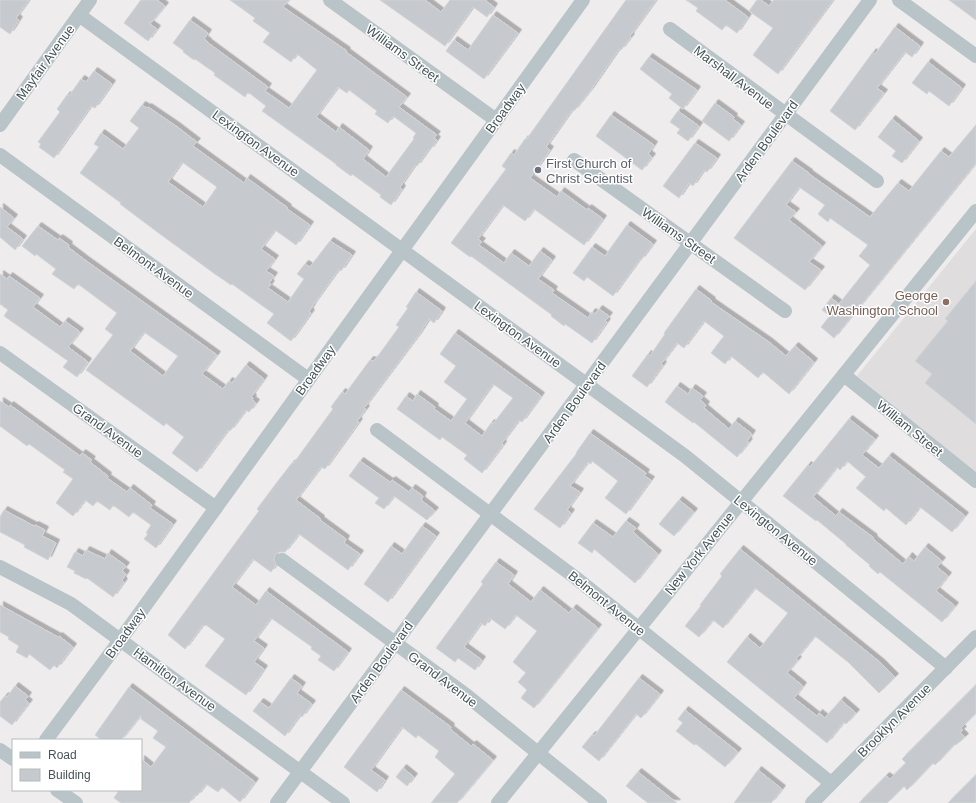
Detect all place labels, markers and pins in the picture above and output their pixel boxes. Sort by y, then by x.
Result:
place label: First Church of Christ Scientist [546,156,633,186]
marker: First Church of Christ Scientist [533,165,543,175]
place label: George Washington School [826,288,938,318]
marker: George Washington School [941,297,951,307]

